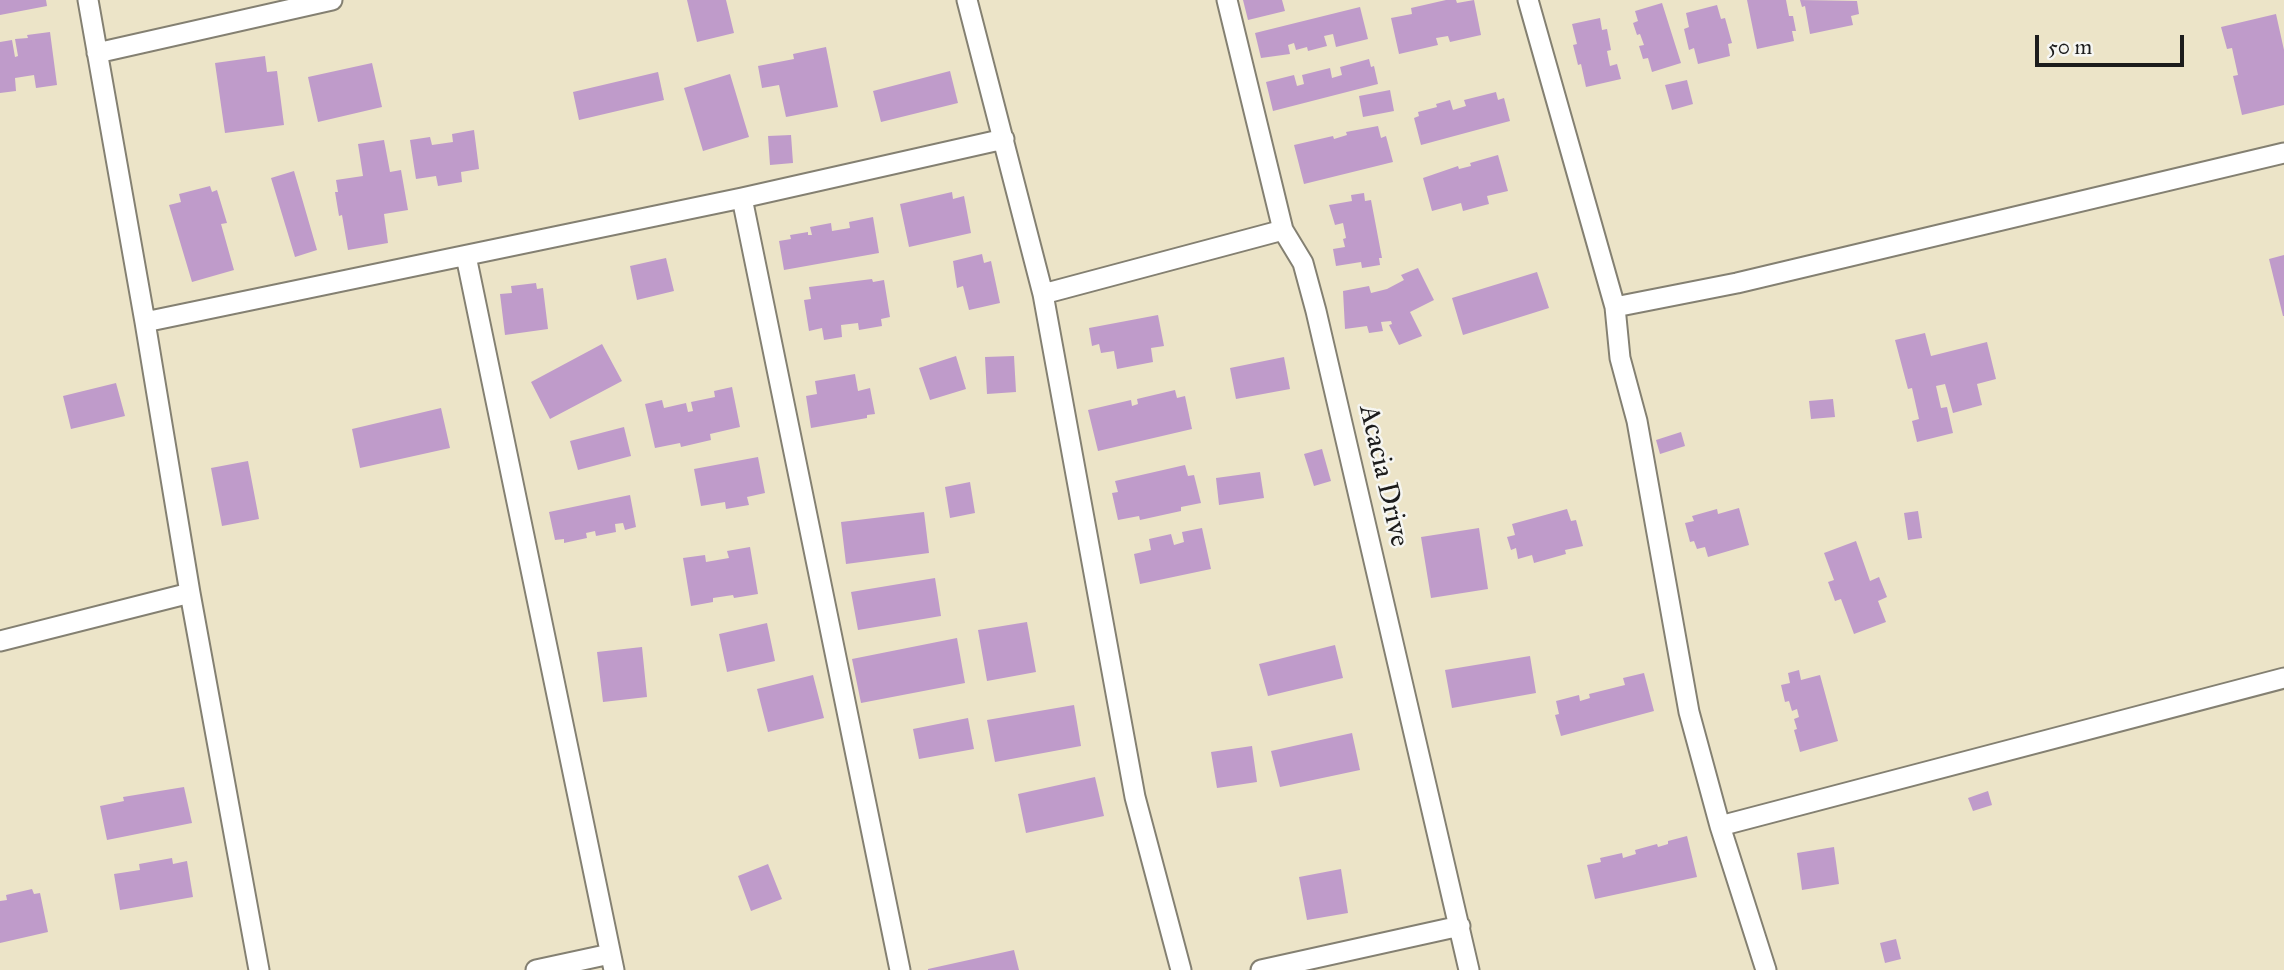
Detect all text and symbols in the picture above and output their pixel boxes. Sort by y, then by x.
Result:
scale bar [2039,21,2188,65]
text: 50 m [2048,34,2092,60]
street label: Acacia Drive [1350,402,1416,550]

